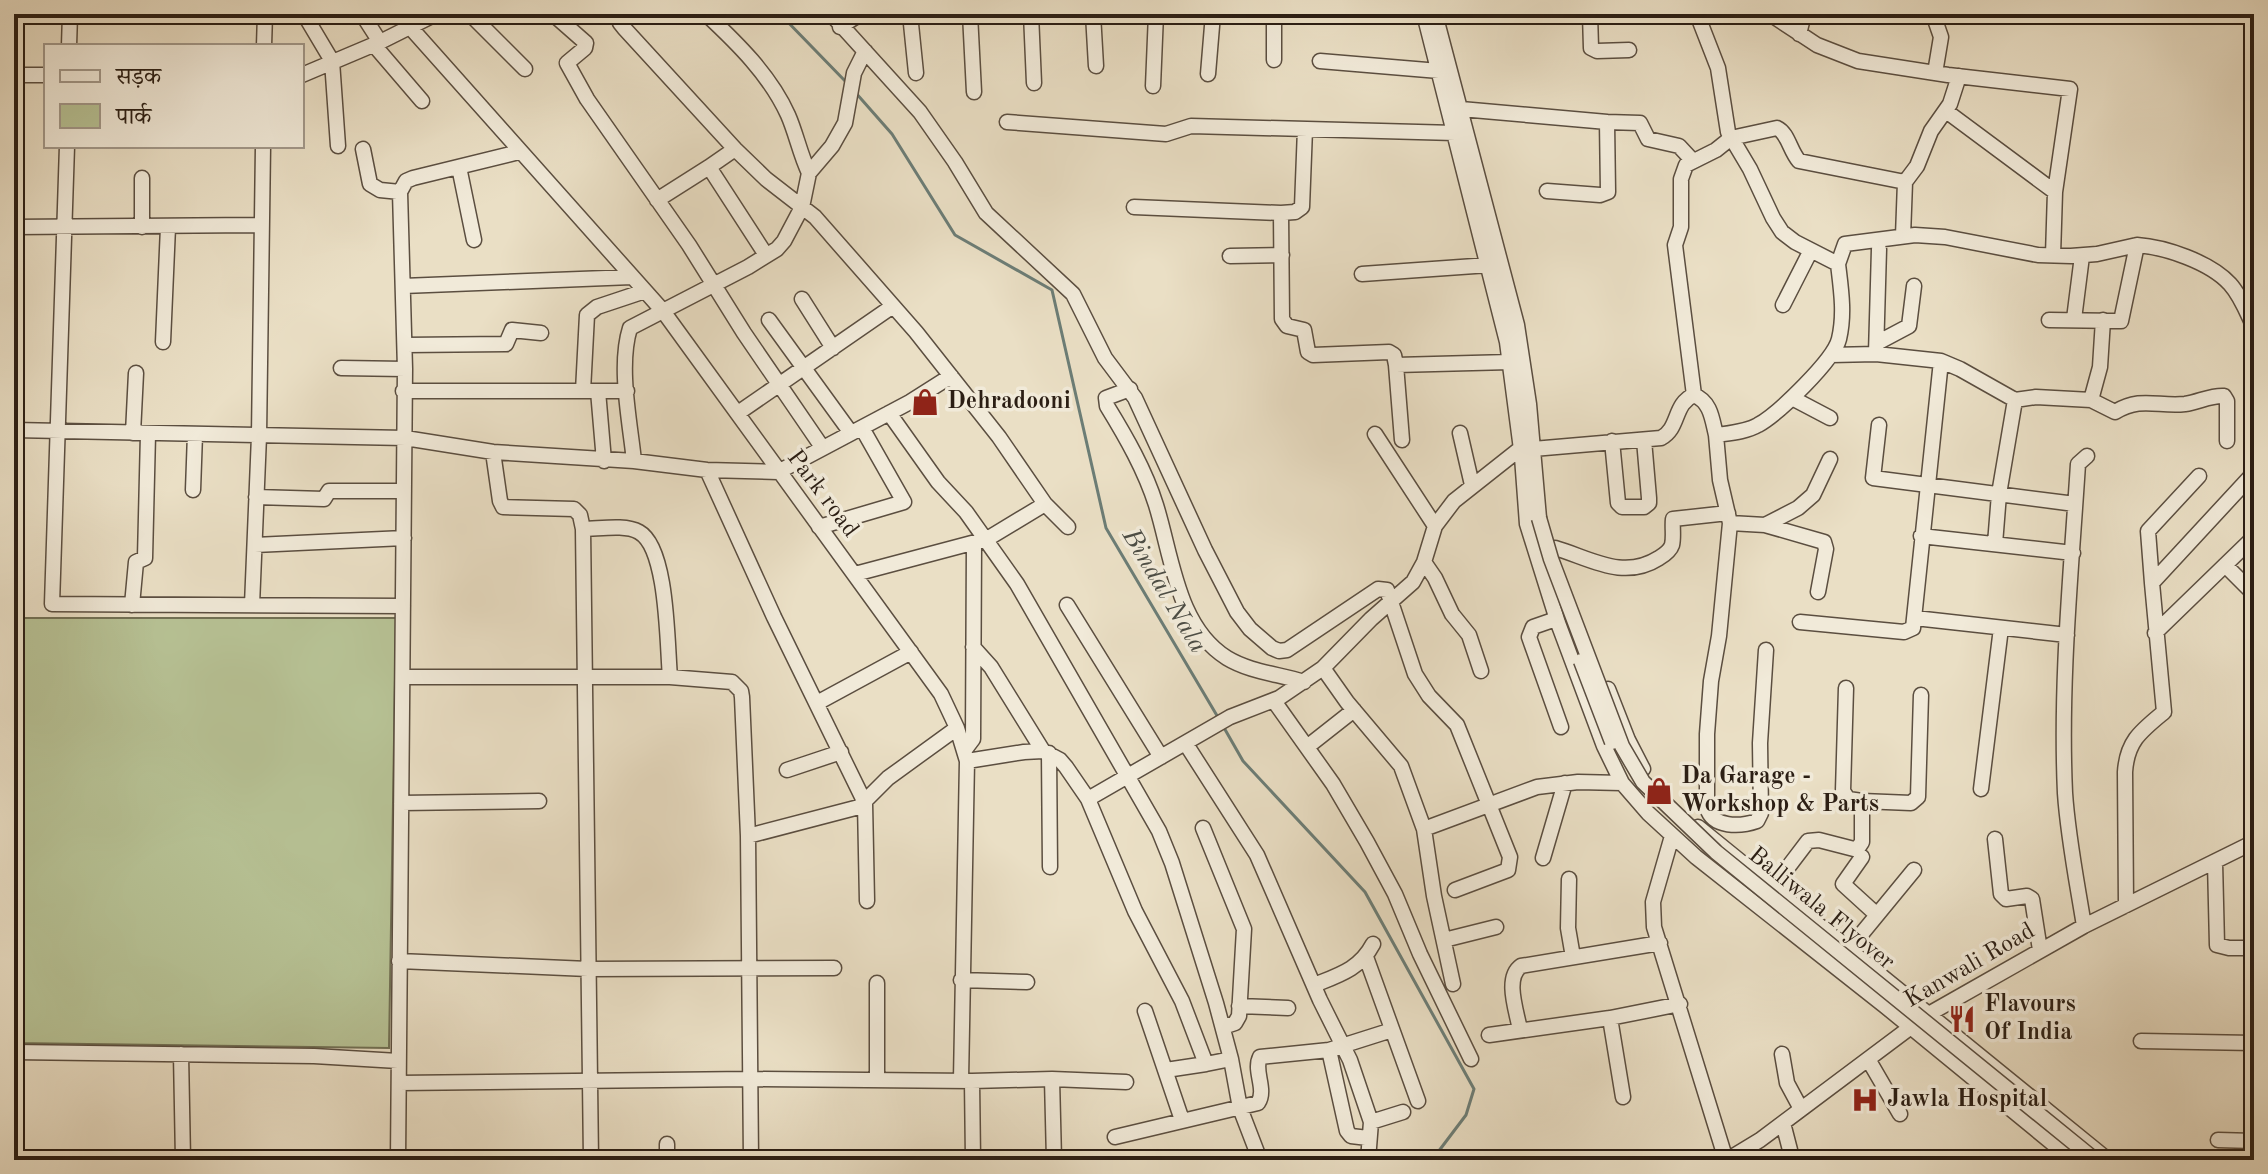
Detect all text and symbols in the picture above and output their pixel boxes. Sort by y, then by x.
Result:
legend [44,44,304,148]
text: सड़क [115,66,163,90]
text: पार्क [115,102,153,130]
shop icon: Dehradooni [910,387,940,417]
place label: Dehradooni [947,390,1071,414]
street label: Park road [782,446,862,542]
water label: Bindal Nala [1116,523,1211,658]
place label: Da Garage - Workshop & Parts [1681,765,1879,817]
shop icon: Da Garage - Workshop & Parts [1644,776,1674,806]
street label: Balliwala Flyover [1743,843,1899,975]
street label: Kanwali Road [1901,919,2039,1013]
place label: Flavours Of India [1984,993,2076,1045]
restaurant icon: Flavours Of India [1947,1004,1977,1034]
hospital icon: Jawla Hospital [1850,1085,1880,1115]
place label: Jawla Hospital [1887,1088,2047,1112]

